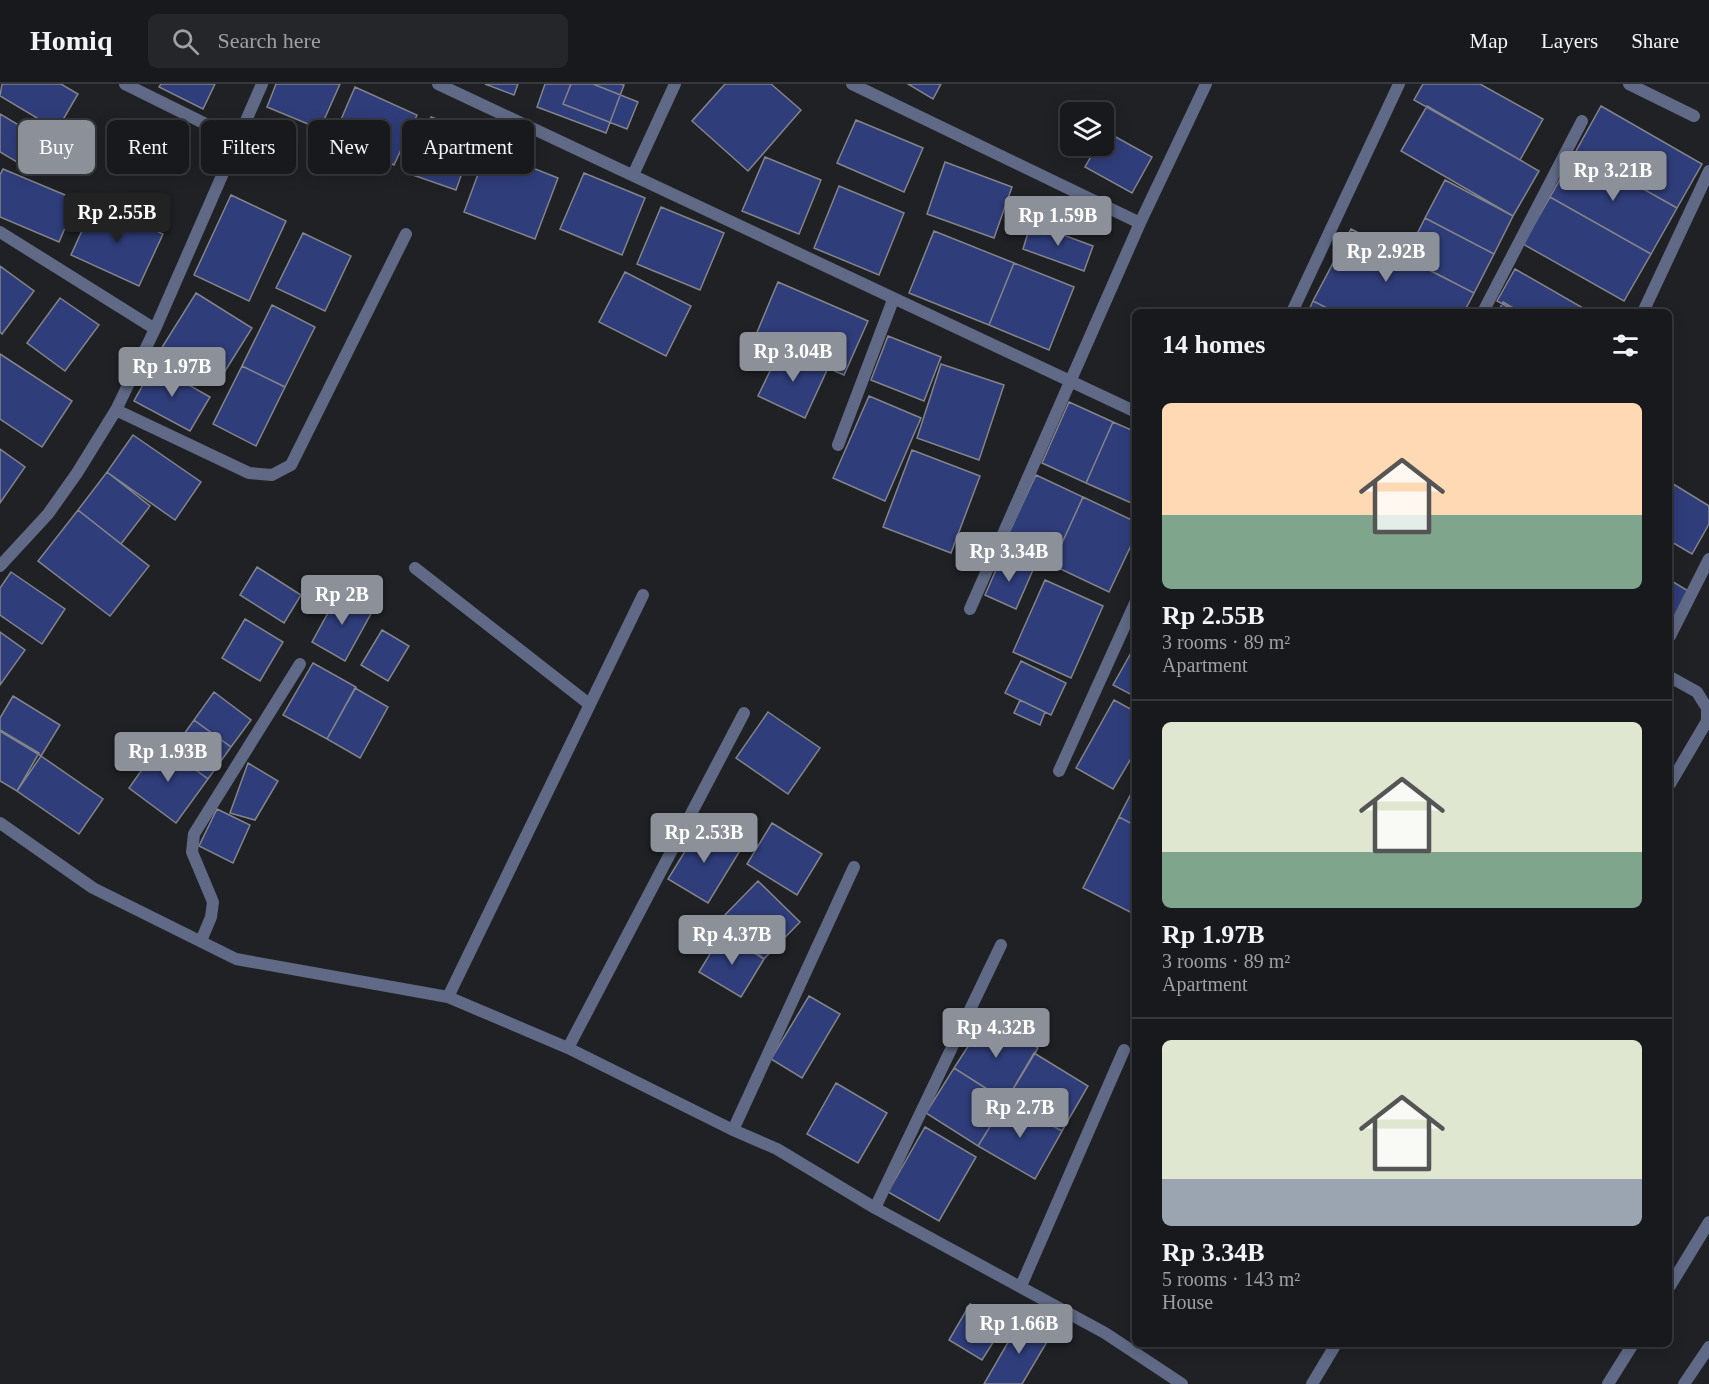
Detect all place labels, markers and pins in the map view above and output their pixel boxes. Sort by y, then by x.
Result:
pin: Rp 3.21B [1551,151,1675,202]
pin: Rp 2.55B [55,193,179,244]
pin: Rp 1.59B [996,196,1120,247]
pin: Rp 2.92B [1324,232,1448,283]
pin: Rp 3.04B [731,332,855,383]
pin: Rp 1.97B [110,347,234,398]
pin: Rp 3.34B [947,532,1071,583]
pin: Rp 2B [300,575,384,626]
pin: Rp 1.93B [106,732,230,783]
pin: Rp 2.53B [642,813,766,864]
pin: Rp 4.37B [670,915,794,966]
pin: Rp 4.32B [934,1008,1058,1059]
pin: Rp 2.7B [965,1088,1075,1139]
pin: Rp 1.66B [957,1304,1081,1355]

